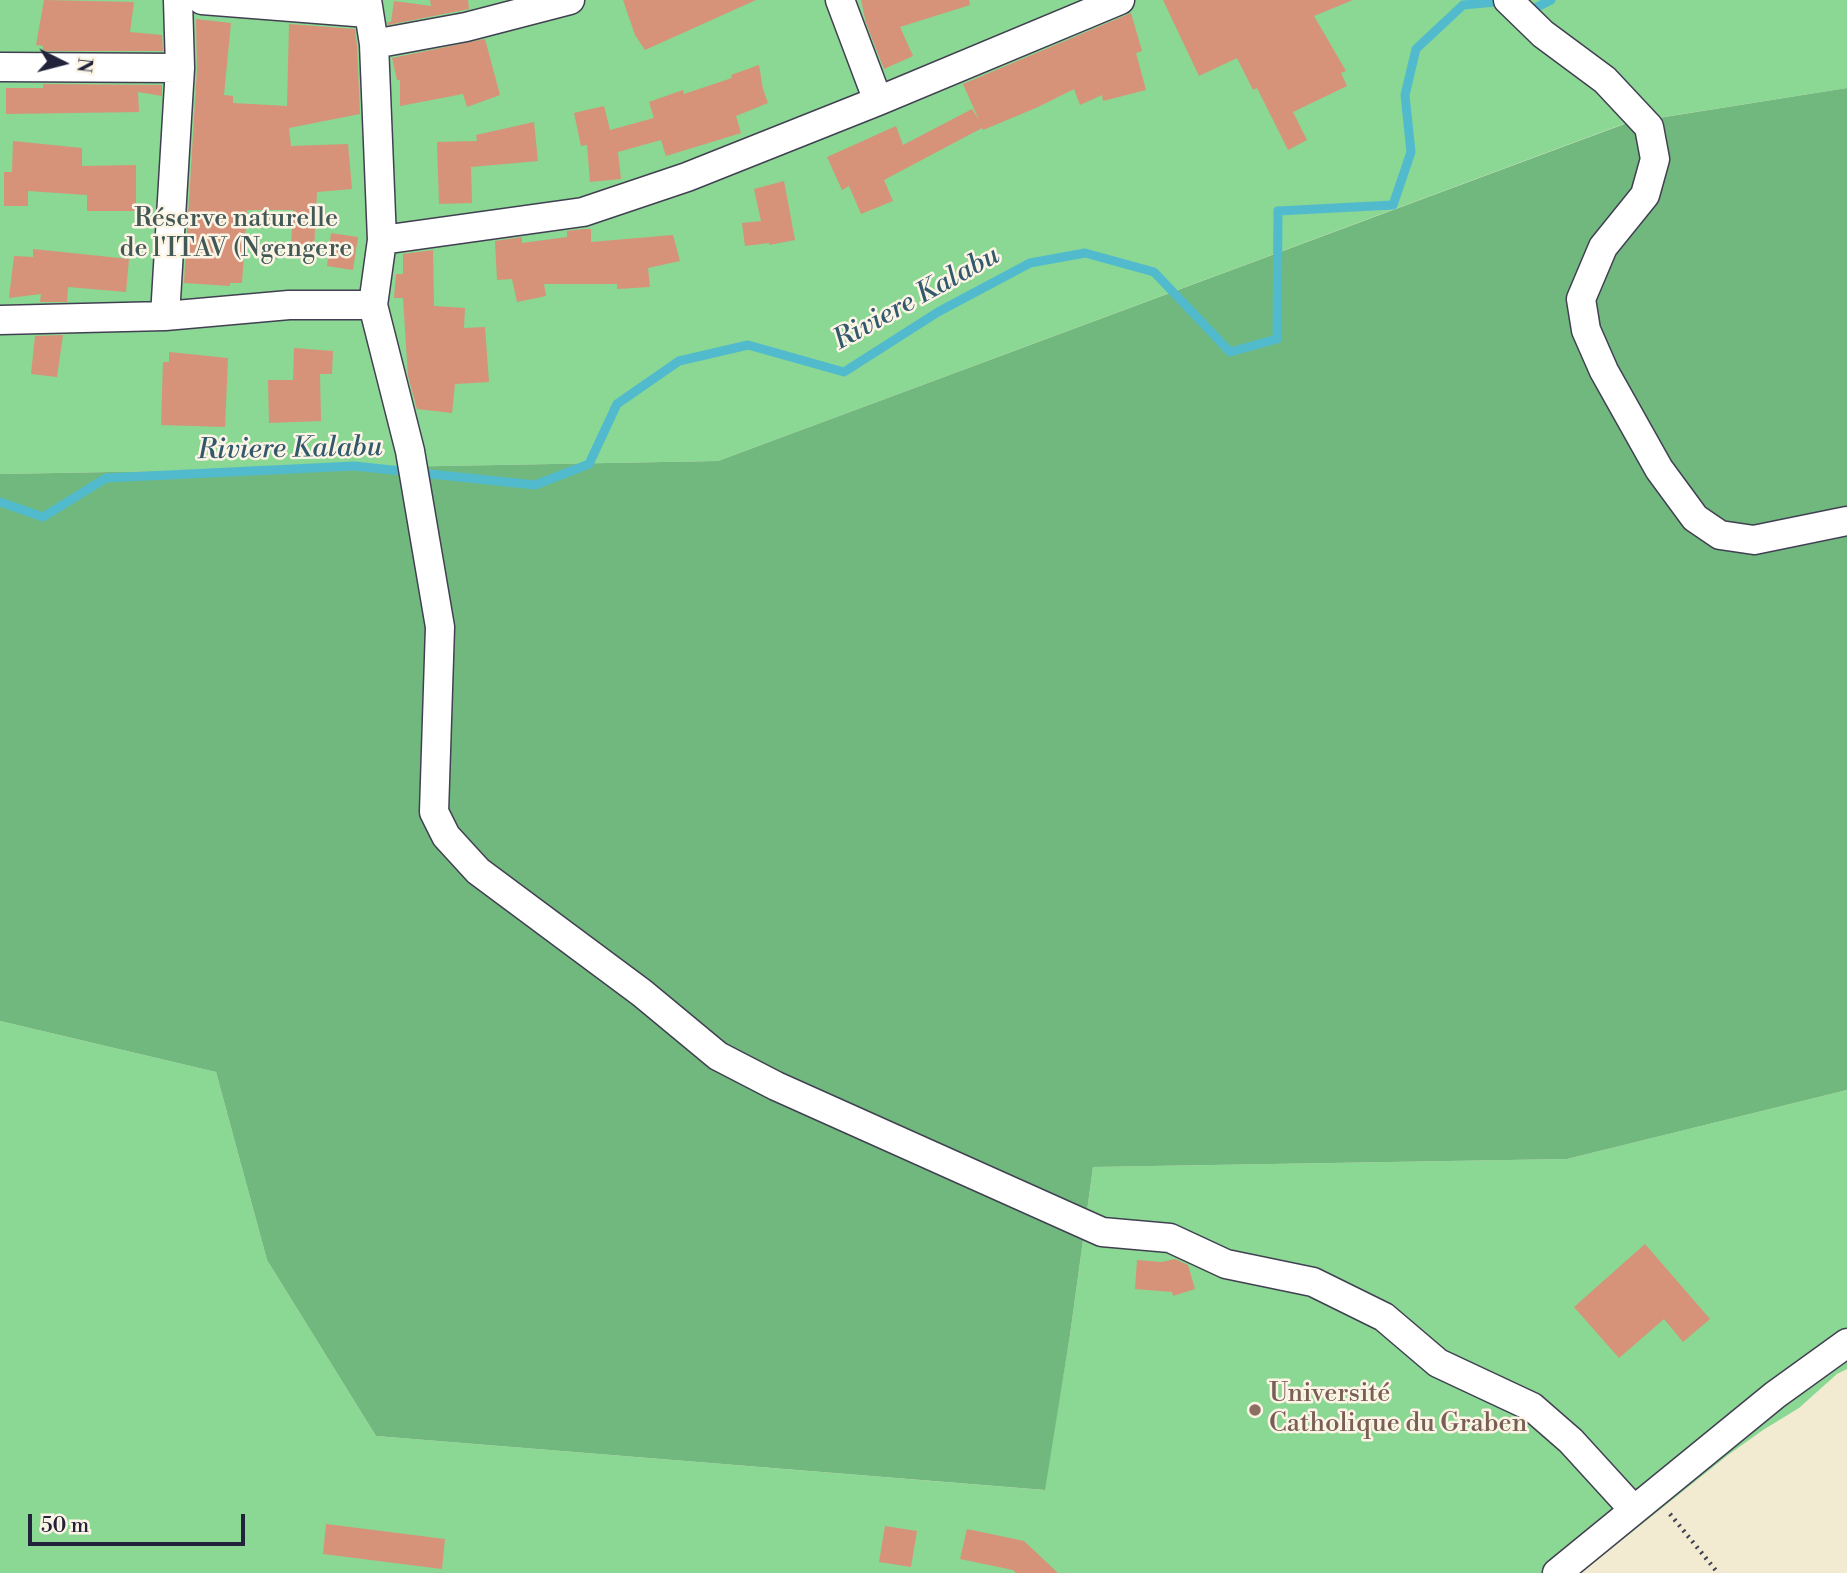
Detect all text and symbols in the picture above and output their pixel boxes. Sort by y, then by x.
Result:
north arrow [28,28,98,98]
text: N [71,56,97,74]
park label: Réserve naturelle de l'ITAV (Ngengere [120,204,352,266]
water label: Riviere Kalabu [828,239,1006,359]
water label: Riviere Kalabu [197,432,383,468]
place label: Université Catholique du Graben [1269,1379,1527,1440]
marker: Université Catholique du Graben [1247,1402,1263,1418]
scale bar [32,1500,248,1544]
text: 50 m [41,1513,89,1539]

